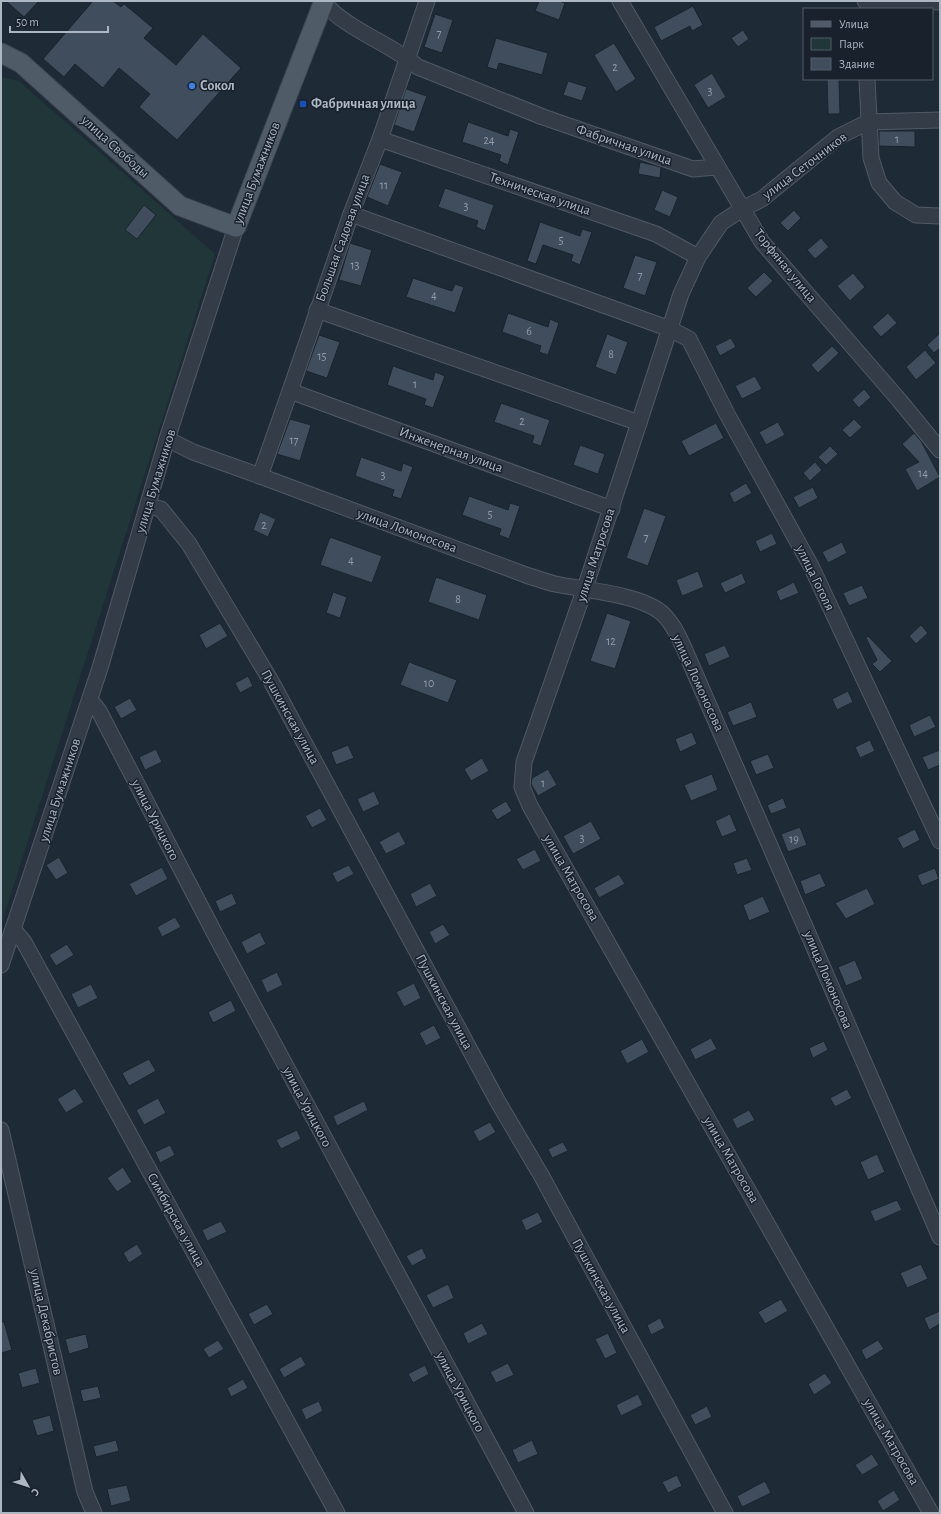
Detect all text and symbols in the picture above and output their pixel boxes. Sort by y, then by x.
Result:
scale bar [10,8,108,34]
legend [803,8,933,80]
text: 50 m [16,16,39,28]
text: Улица [839,18,869,30]
house number: 7 [436,27,442,39]
text: Парк [839,38,864,50]
text: Здание [839,58,875,70]
house number: 2 [612,61,618,73]
place label: Сокол [200,79,235,93]
marker: Сокол [187,81,197,91]
house number: 3 [708,85,713,97]
place label: Фабричная улица [311,97,416,111]
marker: Фабричная улица [298,99,308,109]
street label: улица Свободы [78,112,152,181]
street label: улица Бумажников [231,120,283,227]
street label: Фабричная улица [574,122,674,168]
street label: улица Сеточников [759,130,850,203]
house number: 1 [895,133,899,145]
house number: 24 [483,134,495,146]
street label: Техническая улица [488,170,593,218]
street label: Большая Садовая улица [313,172,373,304]
house number: 11 [380,179,388,191]
house number: 3 [464,200,469,212]
street label: Торфяная улица [751,227,819,306]
house number: 5 [558,234,564,246]
house number: 13 [350,259,360,271]
house number: 7 [637,269,643,281]
house number: 4 [431,289,437,301]
house number: 6 [526,325,532,337]
house number: 8 [608,348,614,360]
house number: 15 [317,350,327,362]
house number: 1 [413,378,417,390]
house number: 2 [519,415,525,427]
street label: Инженерная улица [397,425,505,475]
street label: улица Бумажников [133,427,178,535]
house number: 17 [289,434,299,446]
house number: 14 [918,467,928,479]
house number: 3 [381,469,386,481]
street label: улица Ломоносова [354,506,459,556]
street label: улица Матросова [574,506,618,604]
house number: 5 [487,508,493,520]
house number: 2 [261,519,267,531]
house number: 7 [643,531,649,543]
street label: улица Гоголя [793,542,837,613]
house number: 4 [348,554,354,566]
house number: 8 [455,593,461,605]
street label: улица Ломоносова [669,632,727,734]
house number: 12 [606,635,616,647]
street label: Пушкинская улица [258,667,322,767]
house number: 10 [424,677,434,689]
street label: улица Бумажников [36,737,83,844]
street label: улица Урицкого [128,776,181,863]
house number: 1 [541,777,545,789]
street label: улица Матросова [540,831,602,924]
house number: 3 [580,832,585,844]
house number: 19 [789,833,799,845]
street label: улица Ломоносова [801,928,855,1032]
street label: Пушкинская улица [413,952,475,1053]
street label: улица Урицкого [280,1064,334,1150]
street label: улица Матросова [700,1113,762,1206]
street label: Симбирская улица [144,1171,208,1270]
street label: Пушкинская улица [569,1236,633,1336]
street label: улица Декабристов [27,1267,65,1376]
street label: улица Урицкого [433,1349,487,1435]
street label: улица Матросова [860,1395,922,1488]
north arrow [8,1466,48,1506]
text: С [29,1486,42,1498]

